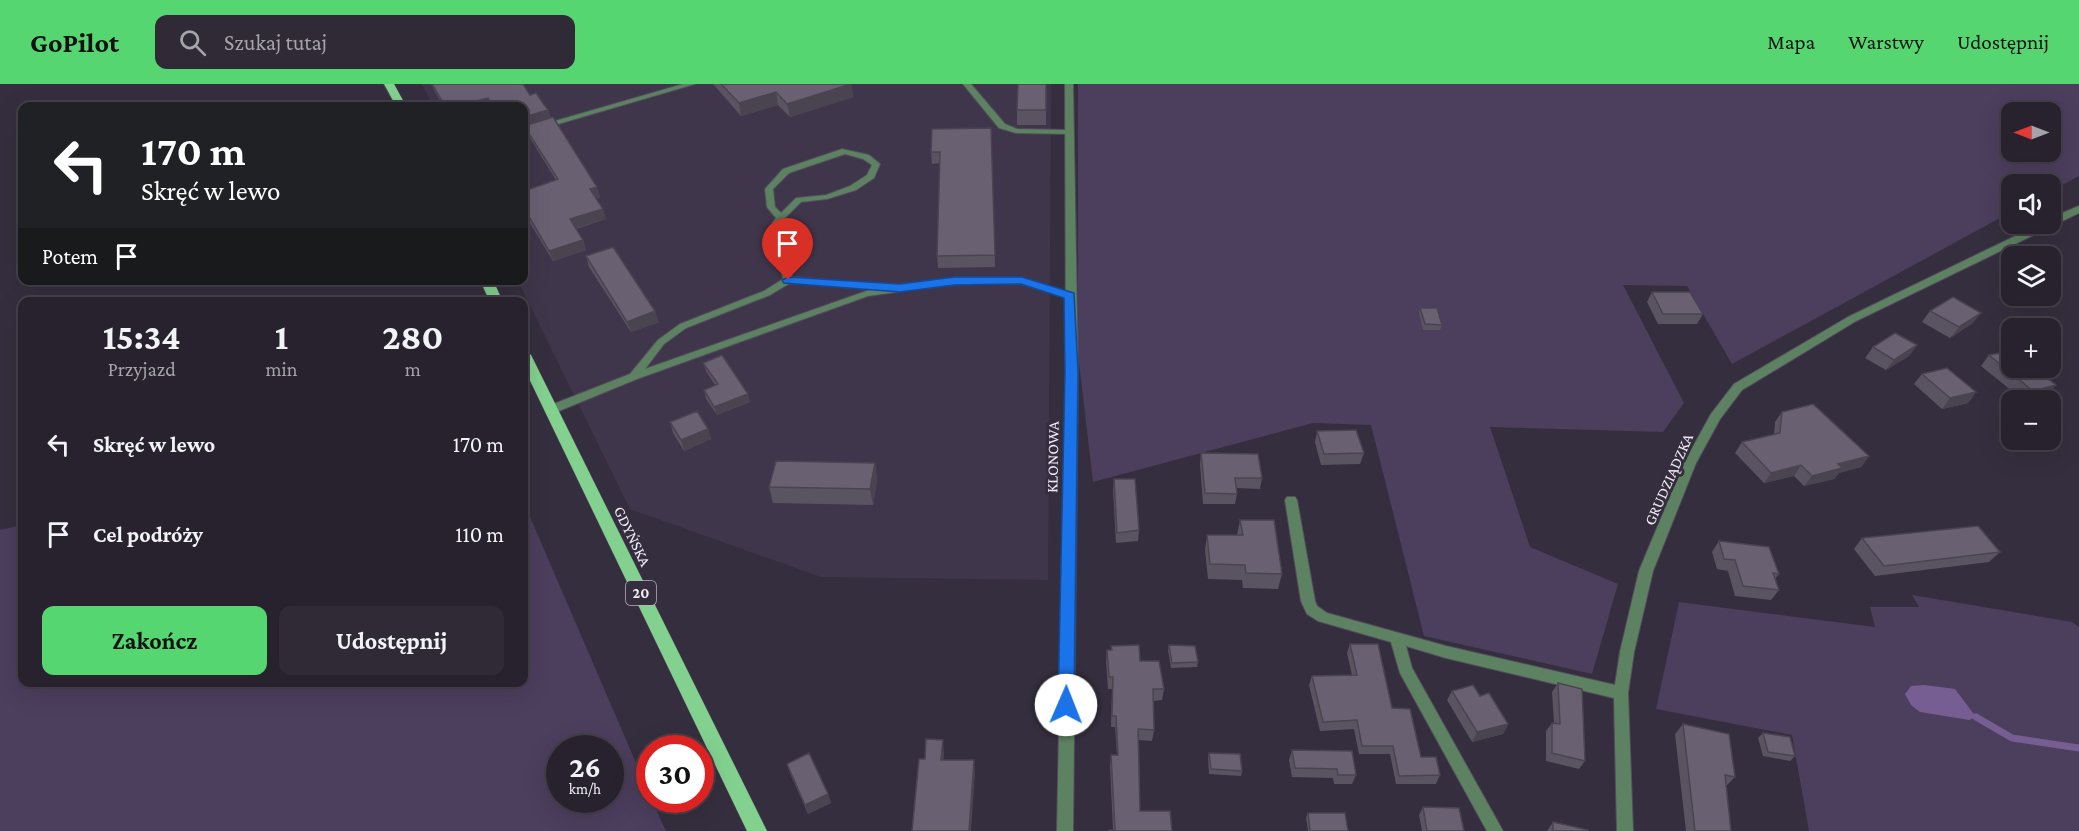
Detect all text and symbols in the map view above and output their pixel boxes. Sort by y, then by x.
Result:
search box [155,15,575,69]
icon: search [176,26,209,59]
text: GoPilot [30,27,119,58]
text: Szukaj tutaj [224,30,327,55]
text: Mapa [1767,30,1815,54]
text: Warstwy [1848,30,1924,54]
text: Udostępnij [1957,30,2049,54]
north arrow [2001,102,2061,162]
map controls [2001,102,2061,450]
icon: left [42,126,120,204]
text: 170 m [141,127,246,174]
button: sound [2001,174,2061,234]
text: Skręć w lewo [141,176,281,206]
pin [762,218,813,280]
icon: arrive [771,227,804,260]
icon: arrive [110,240,143,273]
text: Potem [42,244,98,269]
button: layers [2001,246,2061,306]
text: 15:34 [103,317,181,357]
text: 1 [275,317,288,357]
text: 280 [382,317,443,357]
button: + [2001,318,2061,378]
text: Przyjazd [108,358,176,380]
text: min [265,358,298,380]
text: m [405,358,421,380]
button: − [2001,390,2061,450]
street label: KLONOWA [1043,420,1062,493]
icon: left [42,428,75,461]
street label: GRUDZIĄDZKA [1641,430,1698,528]
text: Skręć w lewo [93,432,215,457]
text: 170 m [453,432,504,457]
street label: GDYŃSKA [611,503,655,570]
icon: arrive [42,518,75,551]
text: Cel podróży [93,522,203,547]
text: 110 m [455,522,504,547]
road number: 20 [626,581,656,605]
button: Zakończ [42,606,267,675]
button: Udostępnij [279,606,504,675]
position arrow [1034,673,1098,737]
speed limit sign: 30 [636,735,714,813]
text: 26 [569,750,601,783]
text: km/h [569,781,601,797]

